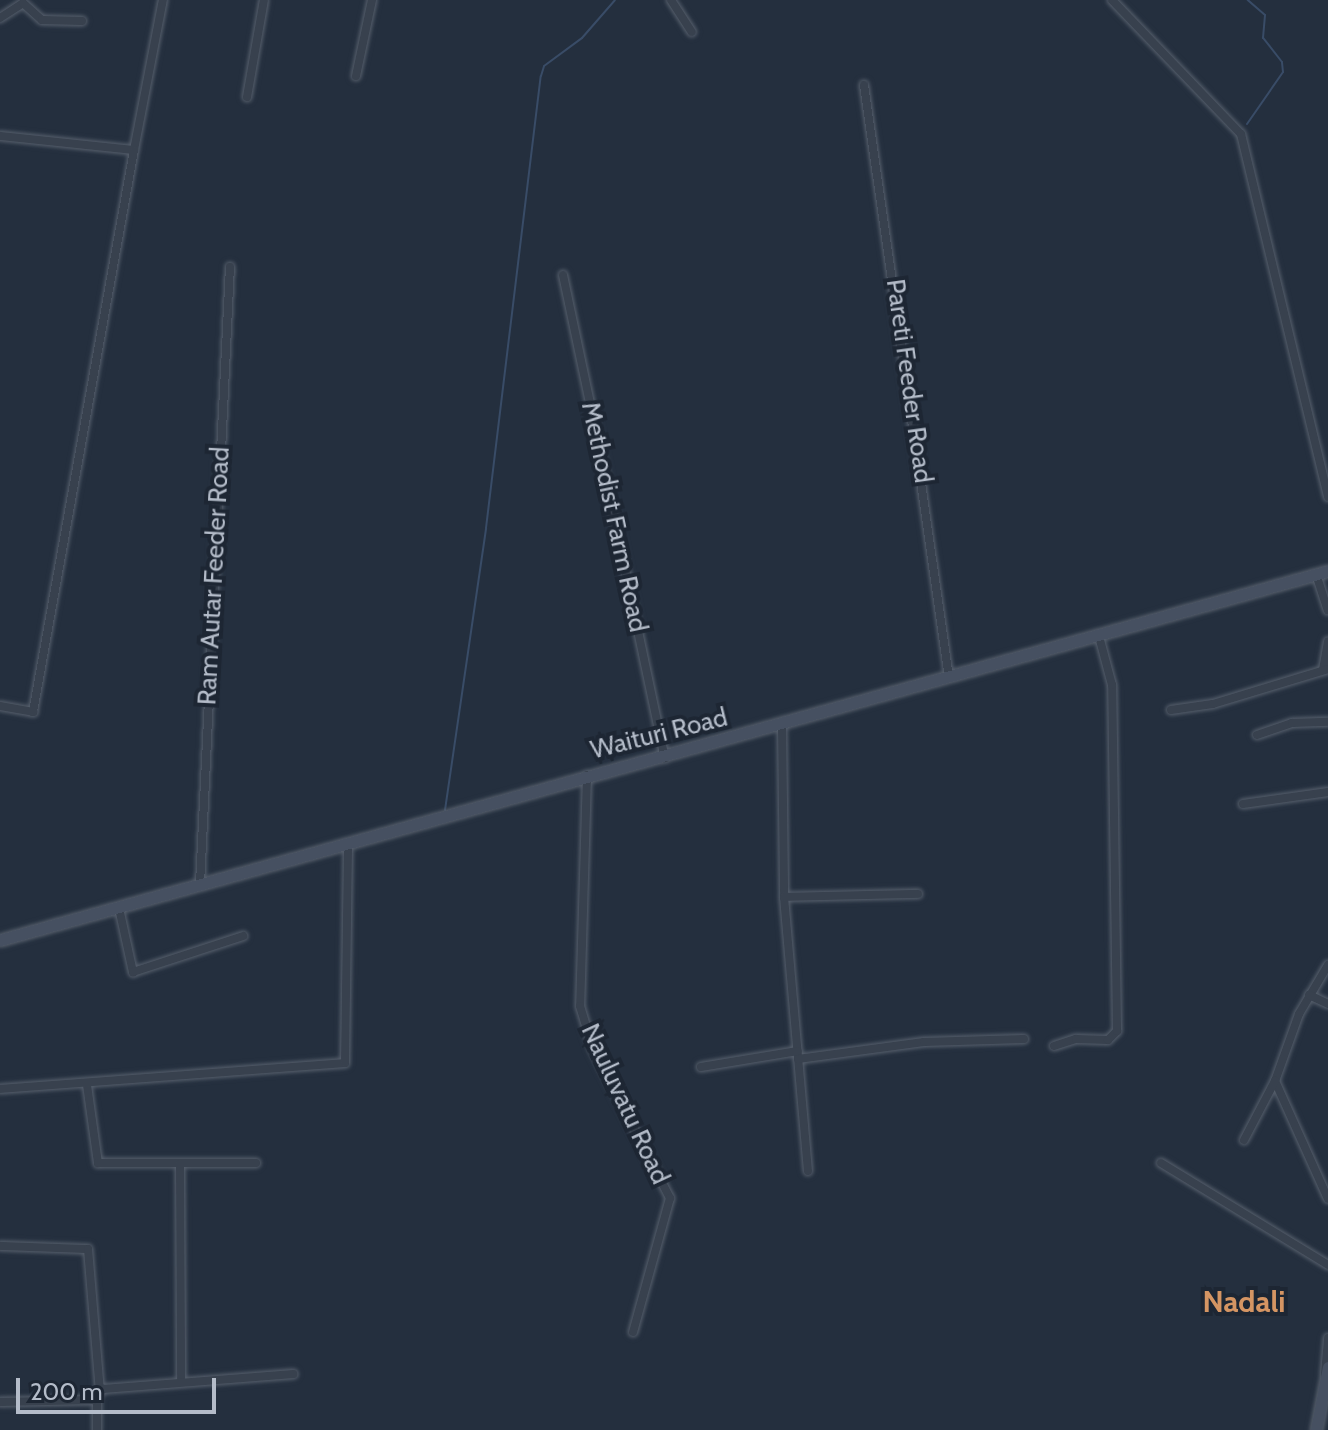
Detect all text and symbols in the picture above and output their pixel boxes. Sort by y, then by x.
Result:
street label: Pareti Feeder Road [879,277,939,485]
street label: Methodist Farm Road [574,399,654,635]
street label: Ram Autar Feeder Road [192,446,236,706]
street label: Waituri Road [587,702,731,766]
street label: Nauluvatu Road [574,1019,676,1189]
district label: Nadali [1202,1284,1286,1320]
scale bar [20,1362,220,1412]
text: 200 m [30,1377,103,1406]

